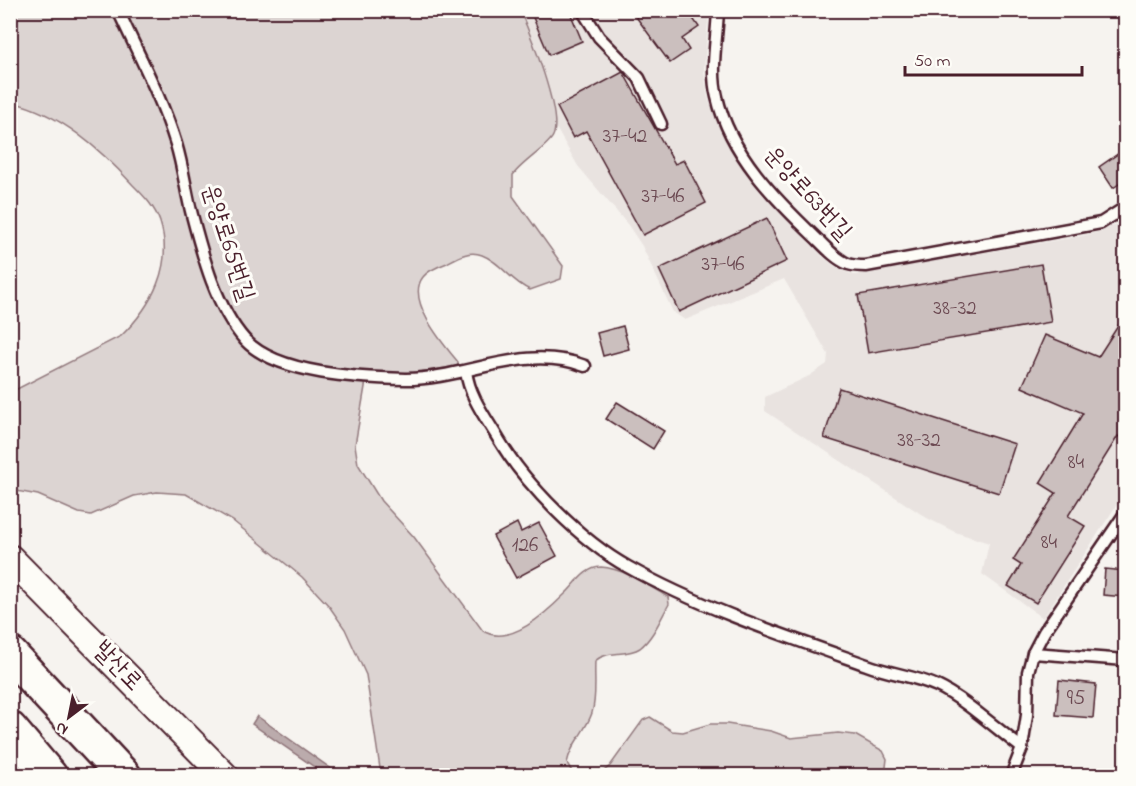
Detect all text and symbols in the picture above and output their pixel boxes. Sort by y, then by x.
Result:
scale bar [905,39,1082,77]
text: 50 m [914,49,951,75]
house number: 37-42 [603,122,647,152]
street label: 운양로63번길 [755,139,859,249]
street label: 운양로65번길 [192,180,262,306]
house number: 37-46 [641,182,685,212]
house number: 37-46 [701,250,745,280]
house number: 38-32 [933,294,977,324]
house number: 38-32 [897,426,941,456]
house number: 84 [1068,448,1085,478]
house number: 84 [1041,528,1058,558]
house number: 126 [512,531,538,561]
street label: 발산로 [84,634,150,700]
house number: 95 [1067,684,1085,714]
north arrow [39,687,99,747]
text: N [51,715,73,741]

